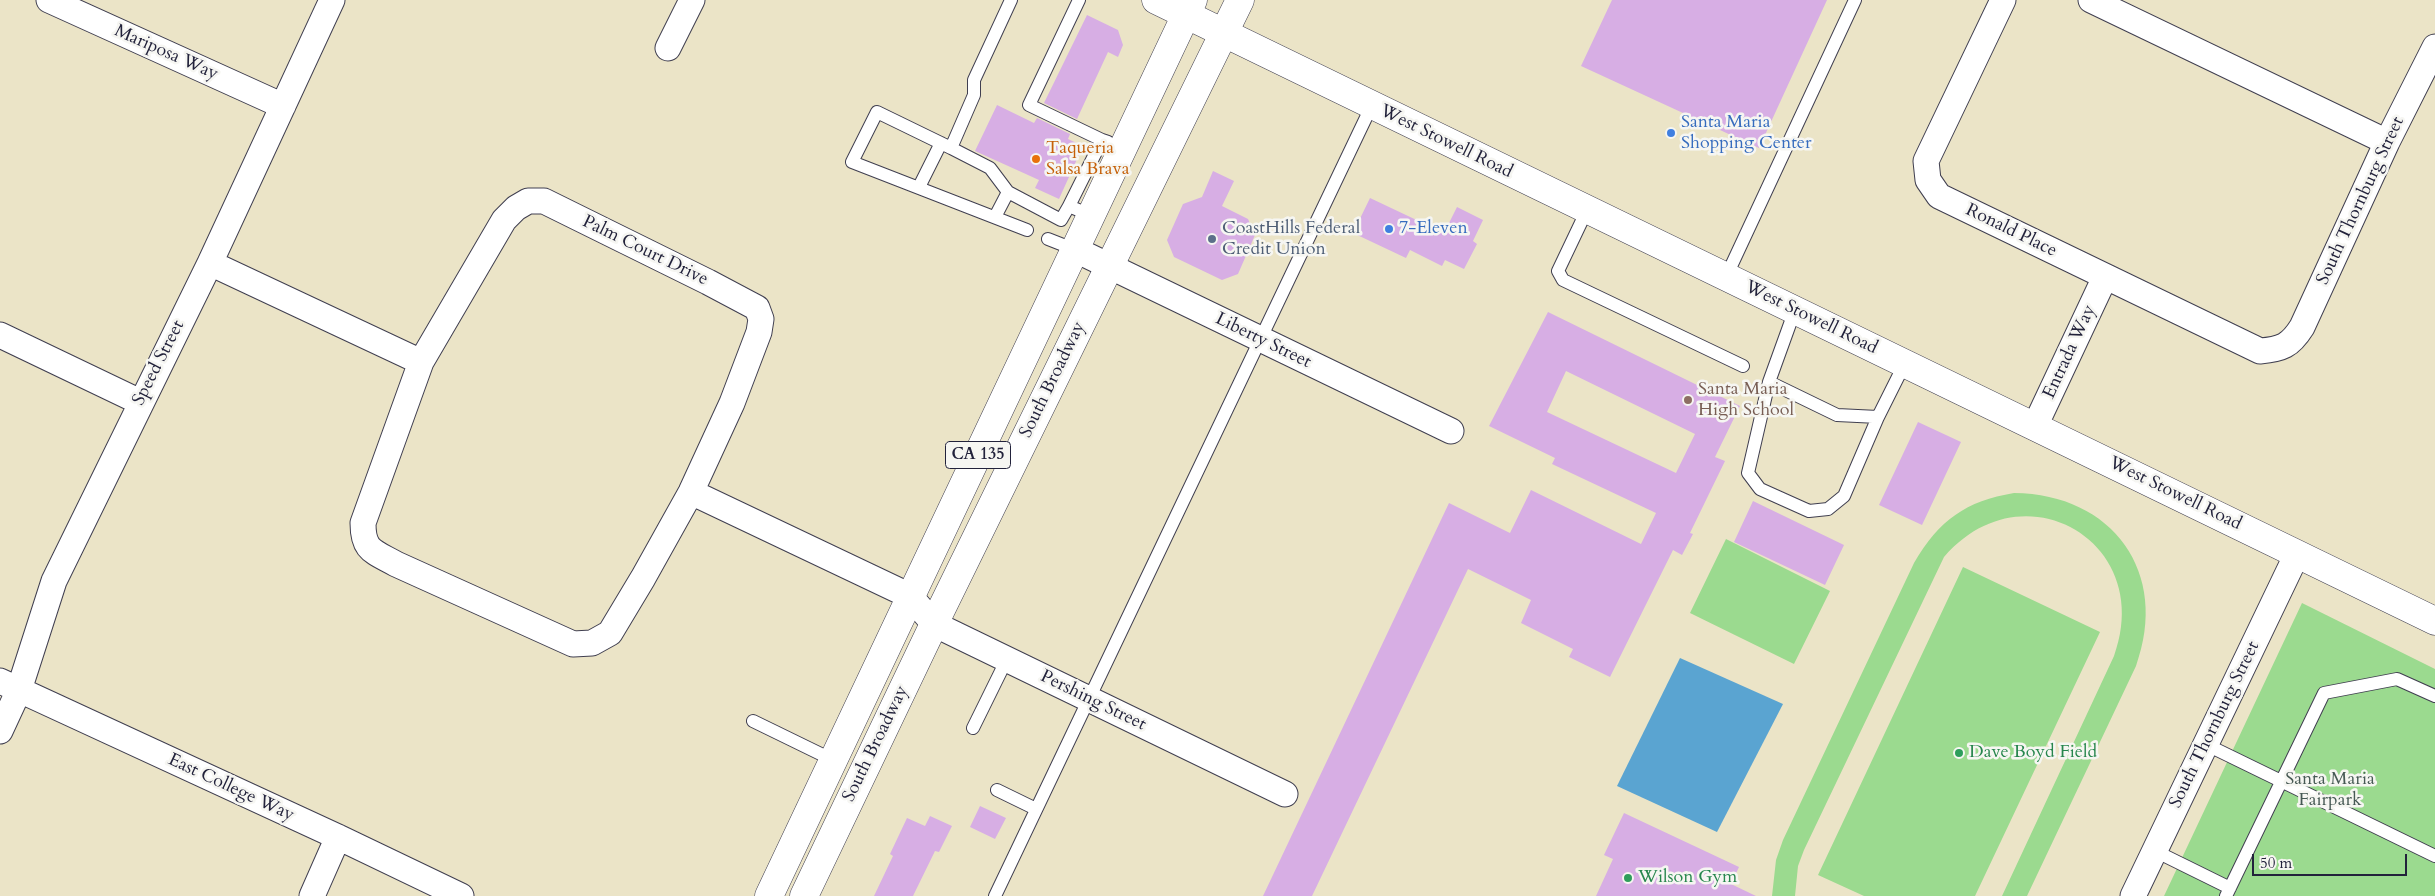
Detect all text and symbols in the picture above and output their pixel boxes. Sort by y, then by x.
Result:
street label: Mariposa Way [111,20,221,86]
street label: West Stowell Road [1376,100,1516,184]
place label: Santa Maria Shopping Center [1681,112,1812,154]
street label: South Thornburg Street [2313,114,2409,288]
marker: Santa Maria Shopping Center [1665,127,1677,139]
place label: Taqueria Salsa Brava [1046,138,1129,180]
marker: Taqueria Salsa Brava [1030,153,1042,165]
street label: Ronald Place [1962,200,2060,262]
street label: Palm Court Drive [579,211,711,291]
place label: CoastHills Federal Credit Union [1222,218,1360,260]
place label: 7-Eleven [1399,218,1468,240]
marker: 7-Eleven [1383,223,1395,235]
marker: CoastHills Federal Credit Union [1206,233,1218,245]
street label: West Stowell Road [1741,276,1881,360]
street label: Entrada Way [2039,302,2101,402]
street label: Liberty Street [1212,309,1314,373]
street label: Speed Street [128,317,190,409]
street label: South Broadway [1016,318,1090,442]
place label: Santa Maria High School [1698,379,1794,422]
marker: Santa Maria High School [1682,394,1694,406]
road number: CA 135 [946,442,1010,468]
street label: West Stowell Road [2105,452,2245,536]
street label: South Thornburg Street [2165,638,2265,812]
street label: Pershing Street [1037,666,1149,736]
street label: South Broadway [839,682,913,806]
place label: Dave Boyd Field [1969,742,2097,764]
marker: Dave Boyd Field [1953,747,1965,759]
street label: East College Way [165,749,297,827]
park label: Santa Maria Fairpark [2285,769,2375,812]
scale bar [2255,844,2410,876]
text: 50 m [2260,853,2292,873]
place label: Wilson Gym [1638,867,1737,889]
marker: Wilson Gym [1622,872,1634,884]

